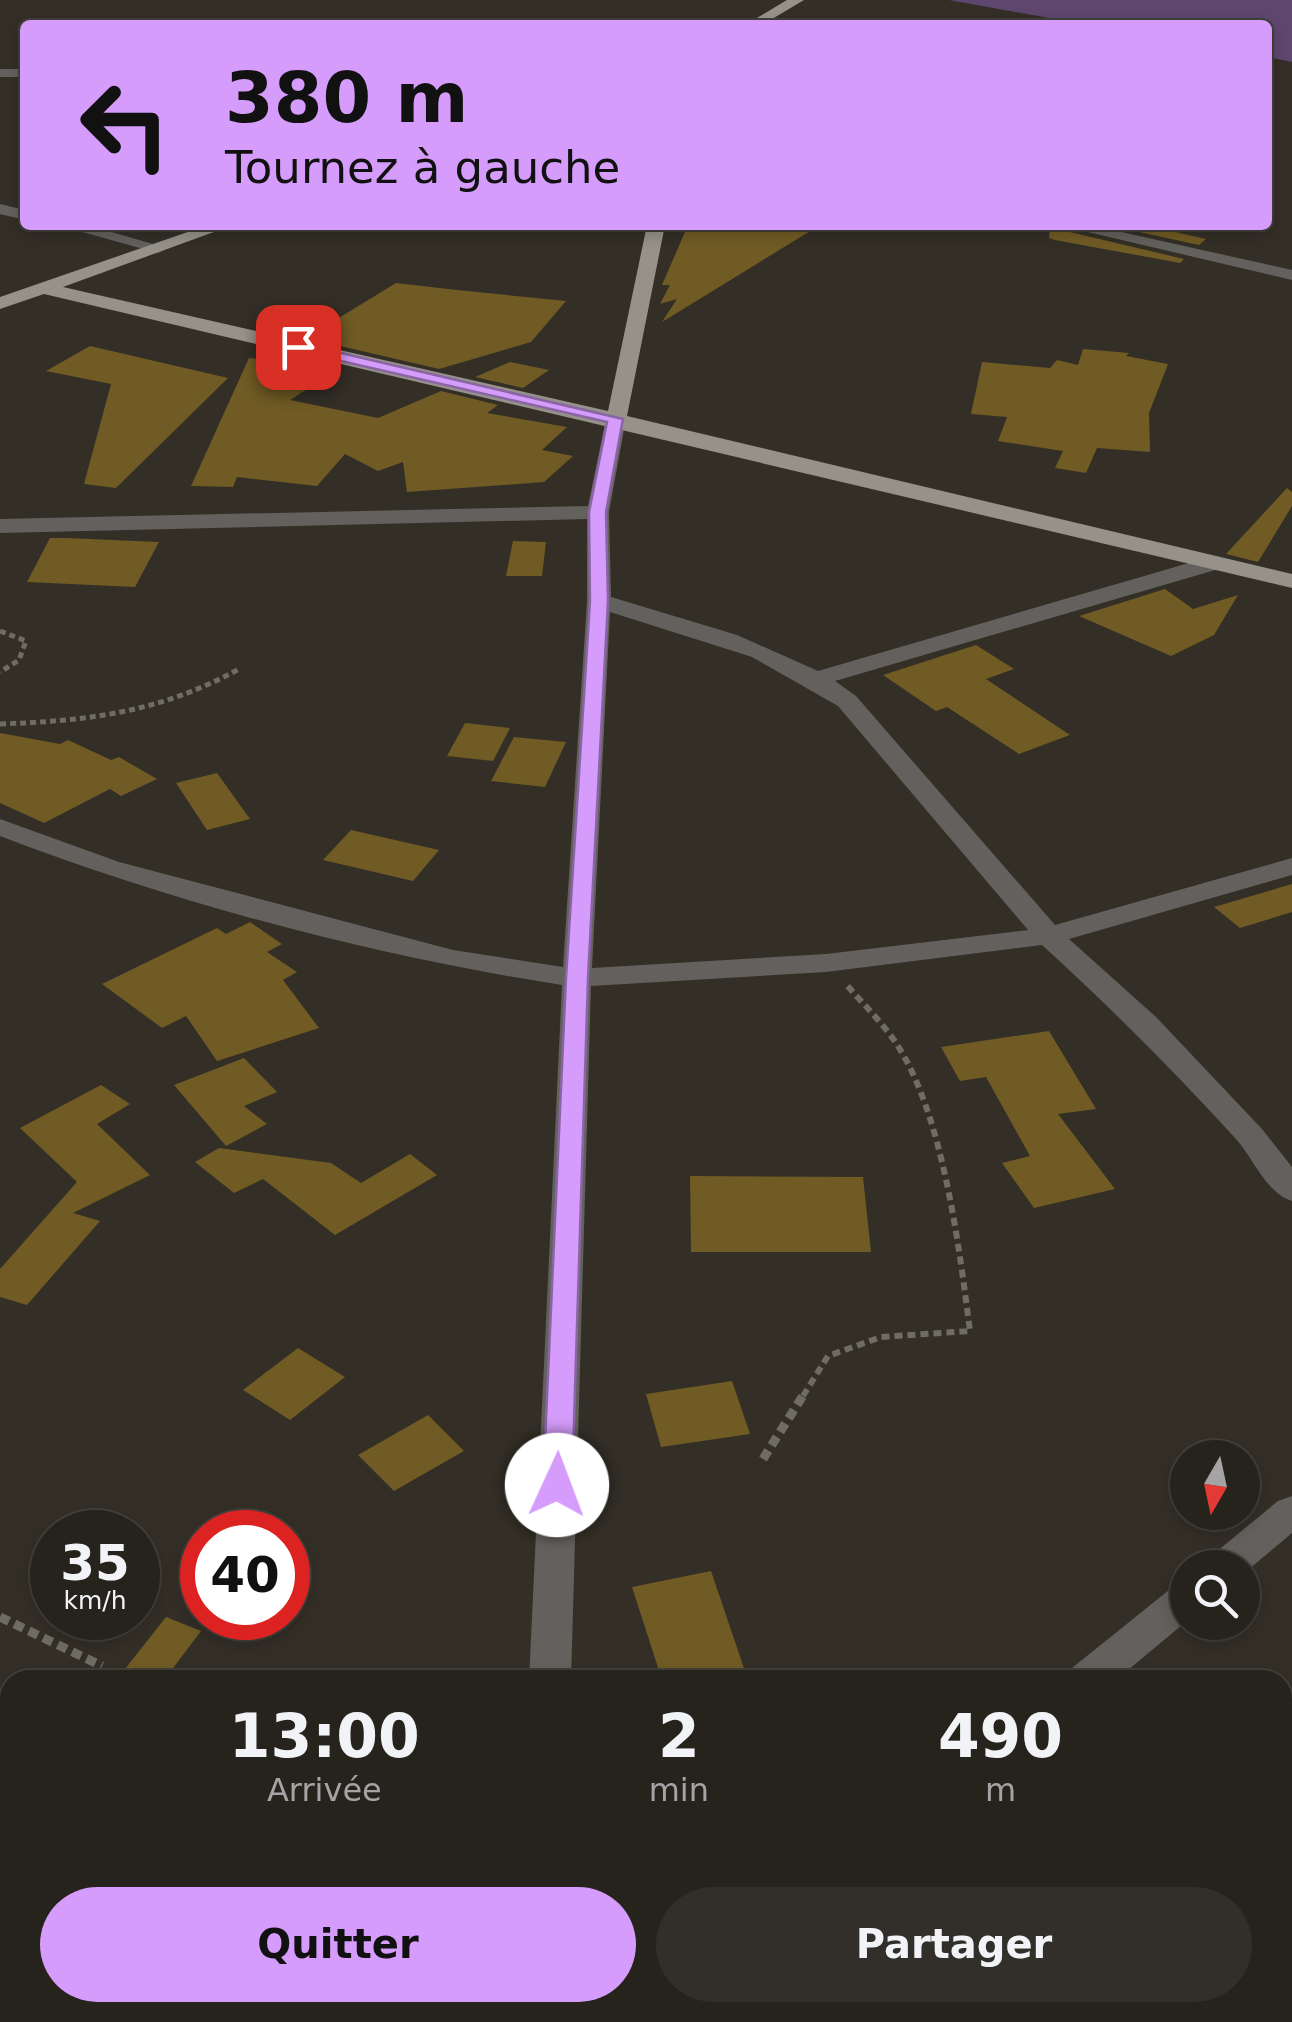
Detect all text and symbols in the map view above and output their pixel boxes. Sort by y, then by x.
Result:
text: 380 m [225,57,468,139]
icon: left [60,60,190,190]
text: Tournez à gauche [225,141,620,194]
pin [256,305,341,390]
icon: arrive [271,320,326,375]
position arrow [505,1433,609,1537]
north arrow [1170,1440,1260,1530]
map controls [1170,1440,1260,1640]
speed limit sign: 40 [180,1510,310,1640]
text: 35 [60,1534,130,1592]
button: search [1170,1550,1260,1640]
text: km/h [63,1586,127,1615]
text: 13:00 [229,1701,420,1771]
text: 2 [658,1701,700,1771]
text: 490 [938,1701,1063,1771]
text: Arrivée [267,1771,382,1809]
text: min [649,1771,709,1809]
text: m [985,1771,1016,1809]
button: Quitter [40,1887,636,2002]
button: Partager [656,1887,1252,2002]

